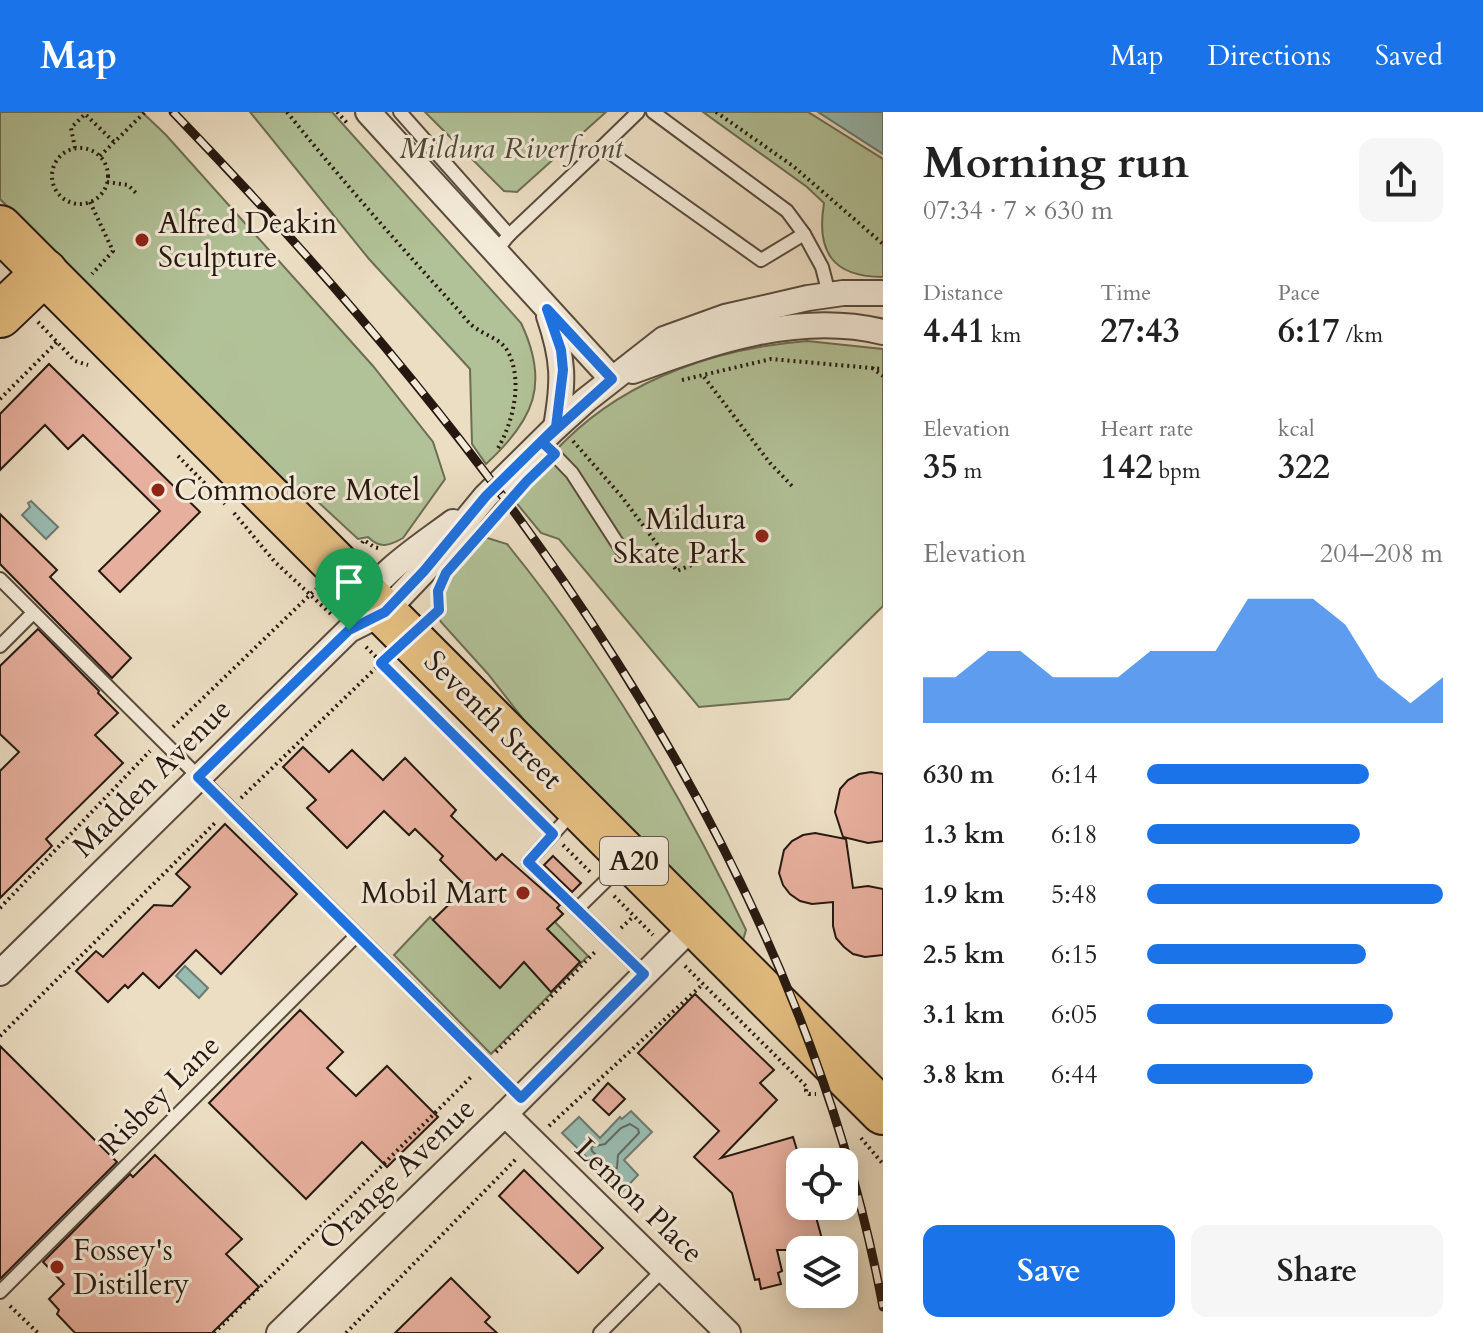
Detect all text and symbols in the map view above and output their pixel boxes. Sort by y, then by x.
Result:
text: Map [40,30,117,82]
text: Map [1110,37,1164,75]
text: Directions [1208,37,1331,75]
text: Saved [1375,37,1443,75]
park label: Mildura Riverfront [399,128,624,169]
text: Morning run [923,133,1189,193]
button: share [1359,138,1443,222]
text: 07:34 · 7 × 630 m [923,193,1113,228]
place label: Alfred Deakin Sculpture [158,203,337,278]
marker: Alfred Deakin Sculpture [133,231,151,249]
text: Distance [923,278,1003,308]
text: Time [1100,278,1151,308]
text: Pace [1278,278,1320,308]
text: 4.41 [923,308,985,354]
text: 27:43 [1100,308,1180,354]
text: 6:17 [1278,308,1340,354]
text: km [985,320,1021,350]
text: /km [1340,320,1383,350]
text: Elevation [923,414,1010,444]
text: Heart rate [1100,414,1194,444]
text: kcal [1278,414,1315,444]
text: 35 [923,444,958,490]
text: 142 [1100,444,1153,490]
text: 322 [1278,444,1330,490]
text: m [958,456,982,486]
text: bpm [1153,456,1201,486]
place label: Commodore Motel [174,470,420,511]
marker: Commodore Motel [149,481,167,499]
place label: Mildura Skate Park [613,499,746,574]
marker: Mildura Skate Park [753,527,771,545]
text: Elevation [923,536,1026,571]
text: 204–208 m [1320,536,1443,571]
pin [315,548,383,630]
icon: arrive [327,560,371,604]
street label: Seventh Street [415,642,572,799]
street label: Madden Avenue [64,690,240,866]
text: 630 m [923,757,994,792]
text: 6:14 [1051,757,1098,792]
text: 1.3 km [923,817,1004,852]
text: 6:18 [1051,817,1098,852]
road number: A20 [600,837,668,885]
place label: Mobil Mart [361,873,508,914]
text: 1.9 km [923,877,1004,912]
text: 5:48 [1051,877,1098,912]
marker: Mobil Mart [514,884,532,902]
text: 2.5 km [923,937,1004,972]
text: 6:15 [1051,937,1098,972]
text: 3.1 km [923,997,1004,1032]
text: 6:05 [1051,997,1098,1032]
street label: Risbey Lane [91,1026,229,1164]
text: 3.8 km [923,1057,1004,1092]
text: 6:44 [1051,1057,1098,1092]
street label: Orange Avenue [310,1089,484,1259]
street label: Lemon Place [566,1129,712,1273]
map controls [786,1148,858,1308]
button: locate [786,1148,858,1220]
button: Save [923,1225,1175,1317]
button: Share [1191,1225,1443,1317]
place label: Fossey's Distillery [73,1230,190,1305]
button: layers [786,1236,858,1308]
marker: Fossey's Distillery [48,1258,66,1276]

